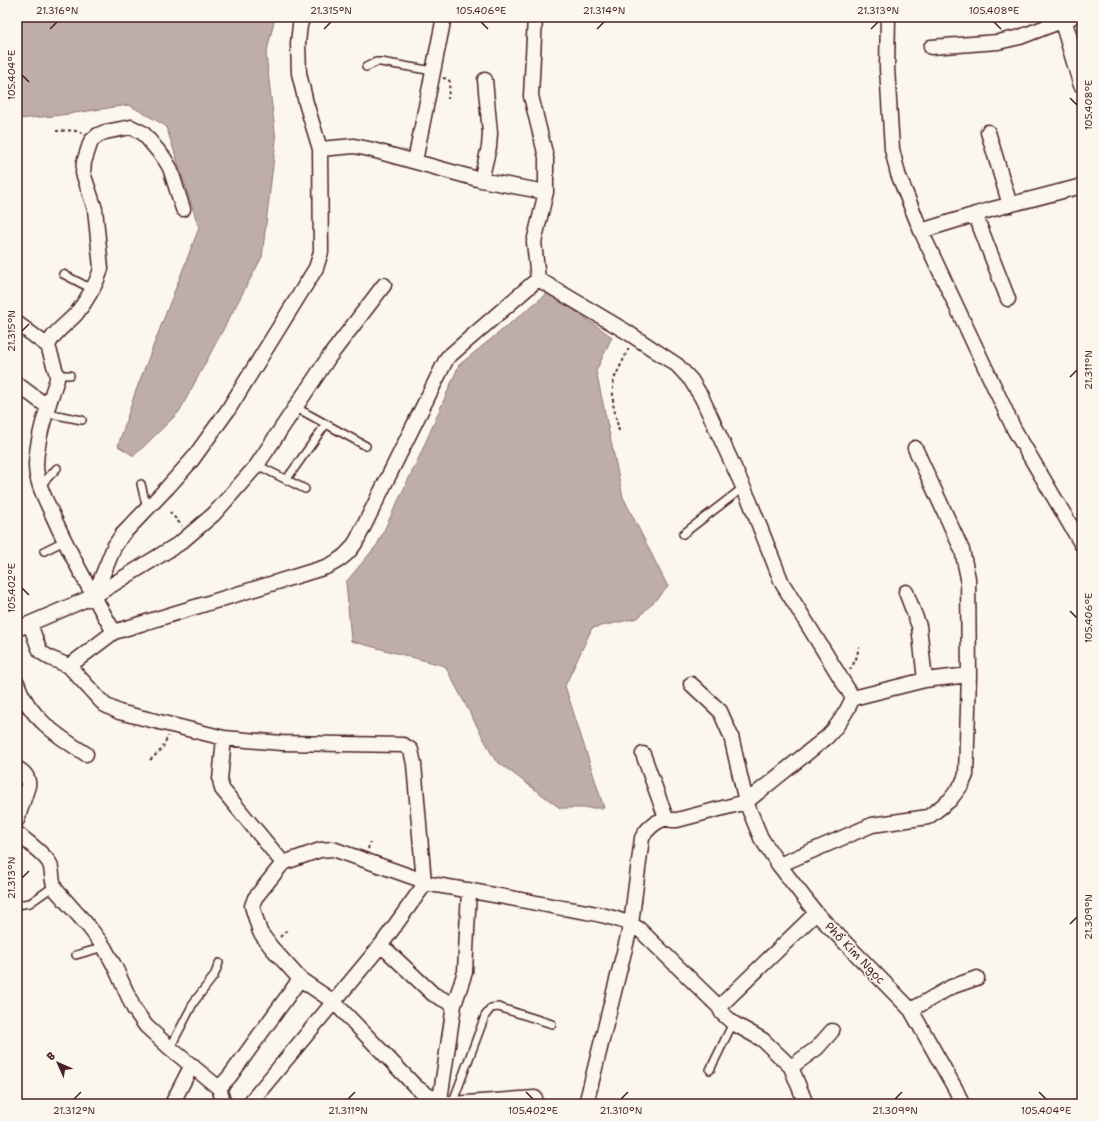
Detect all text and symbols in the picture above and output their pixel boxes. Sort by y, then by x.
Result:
text: 21.316°N [36,4,78,17]
text: 21.315°N [310,4,352,17]
text: 105.406°E [456,4,506,17]
text: 21.314°N [583,4,625,17]
text: 21.313°N [857,4,899,17]
text: 105.408°E [969,4,1019,17]
text: 105.404°E [5,50,18,100]
text: 105.408°E [1082,80,1095,130]
text: 21.315°N [5,310,18,352]
text: 21.311°N [1082,350,1095,390]
text: 105.402°E [5,563,18,613]
text: 105.406°E [1082,593,1095,643]
text: 21.313°N [5,857,18,899]
text: 21.309°N [1082,894,1095,940]
street label: Phố Kim Ngọc [821,919,889,987]
north arrow [38,1043,78,1083]
text: B [44,1048,59,1064]
text: 21.312°N [53,1104,95,1117]
text: 21.311°N [328,1104,368,1117]
text: 105.402°E [508,1104,558,1117]
text: 21.310°N [600,1104,642,1117]
text: 21.309°N [872,1104,918,1117]
text: 105.404°E [1021,1104,1071,1117]

